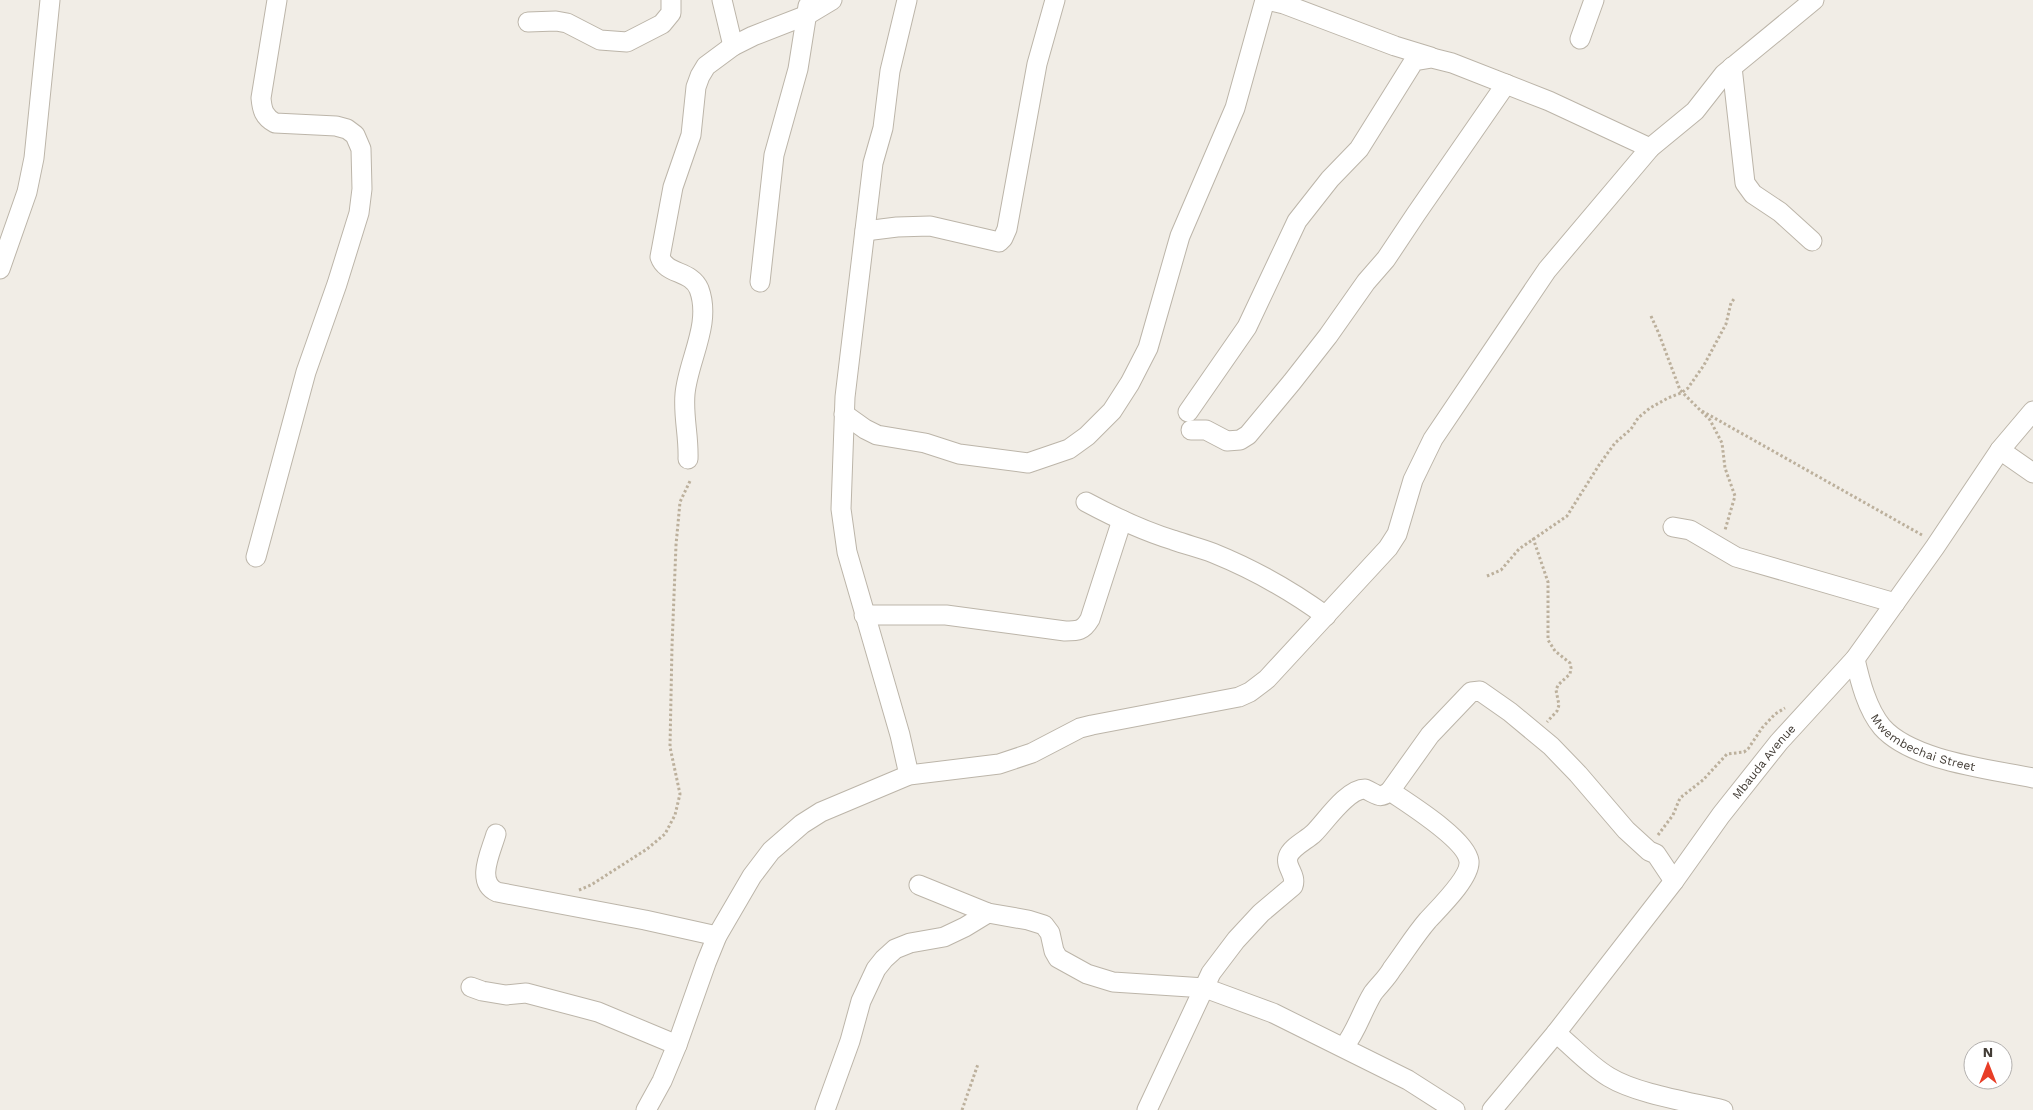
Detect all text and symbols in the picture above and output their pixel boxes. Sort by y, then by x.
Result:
street label: Mwembechai Street [1868,711,1977,774]
street label: Mbauda Avenue [1729,722,1799,802]
north arrow [1963,1040,2013,1090]
text: N [1983,1044,1993,1060]

